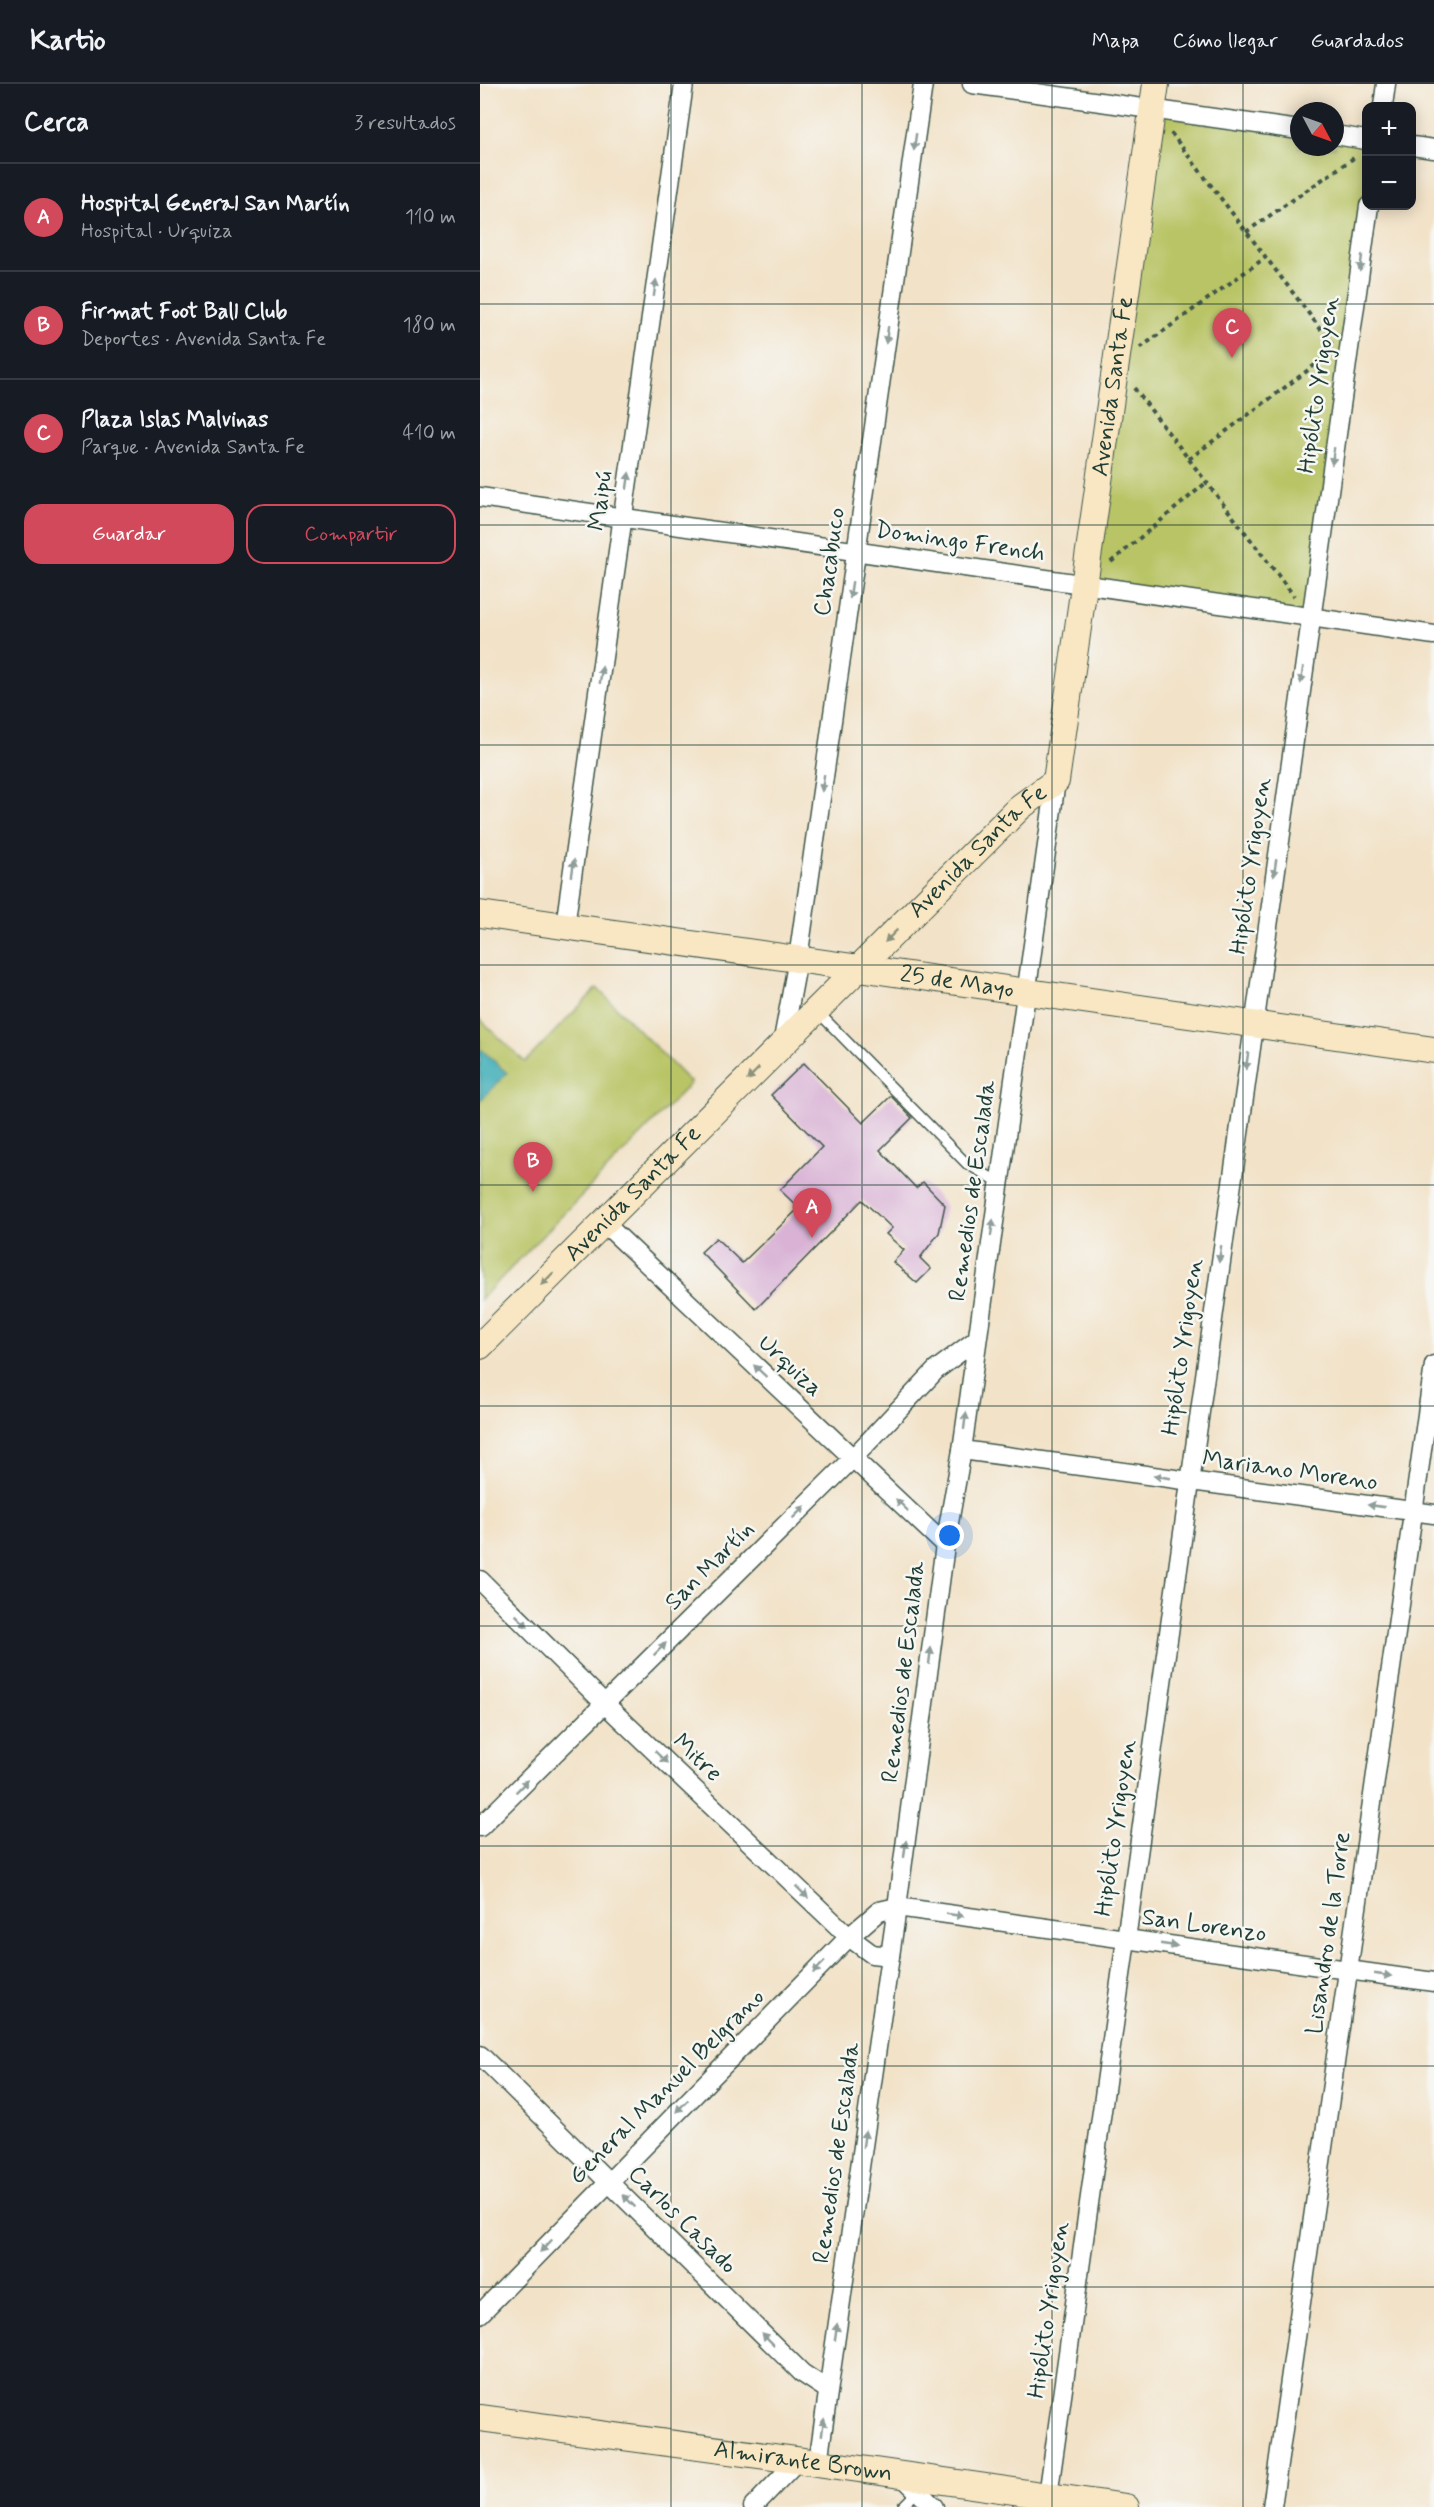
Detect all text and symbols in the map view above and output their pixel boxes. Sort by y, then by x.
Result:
text: Kartio [30,23,106,60]
text: Mapa [1092,27,1140,55]
text: Cómo llegar [1173,27,1278,55]
text: Guardados [1311,27,1404,55]
north arrow [1290,102,1344,156]
map controls [1362,102,1416,210]
button: + [1362,102,1416,156]
text: Cerca [24,106,89,140]
text: 3 resultados [354,110,456,137]
one-way arrow [910,133,919,152]
button: − [1362,156,1416,210]
text: Hospital General San Martín [81,190,350,218]
text: A [37,204,50,231]
text: 110 m [405,204,456,231]
text: Hospital · Urquiza [81,218,233,245]
one-way arrow [1356,254,1365,273]
one-way arrow [650,279,659,298]
street label: Avenida Santa Fe [1084,294,1141,478]
street label: Hipólito Yrigoyen [1291,294,1347,476]
text: Firmat Foot Ball Club [81,298,287,326]
pin: C [1212,308,1251,358]
text: B [37,312,50,339]
text: 180 m [403,312,456,339]
text: Deportes · Avenida Santa Fe [81,326,326,353]
one-way arrow [883,326,892,345]
text: Plaza Islas Malvinas [81,406,268,434]
text: C [36,420,51,447]
text: 410 m [402,420,456,447]
text: Parque · Avenida Santa Fe [81,434,305,461]
one-way arrow [1329,447,1338,466]
street label: Maipú [581,469,621,533]
one-way arrow [623,472,632,491]
button: Guardar [24,504,234,564]
button: Compartir [246,504,456,564]
street label: Chacabuco [807,506,853,618]
street label: Domingo French [873,515,1047,569]
one-way arrow [846,581,855,600]
one-way arrow [596,665,605,684]
one-way arrow [1298,665,1307,684]
one-way arrow [818,774,827,793]
street label: Hipólito Yrigoyen [1223,775,1279,957]
street label: Avenida Santa Fe [902,777,1053,925]
one-way arrow [569,858,578,877]
one-way arrow [1270,858,1279,877]
one-way arrow [884,929,898,944]
street label: 25 de Mayo [898,959,1016,1005]
one-way arrow [1243,1051,1252,1070]
one-way arrow [746,1066,760,1080]
street label: Remedios de Escalada [942,1078,1004,1303]
street label: Avenida Santa Fe [558,1118,708,1268]
pin: B [514,1142,552,1192]
pin: A [792,1188,832,1238]
one-way arrow [988,1219,997,1238]
one-way arrow [1216,1245,1225,1264]
street label: Hipólito Yrigoyen [1155,1256,1211,1438]
one-way arrow [541,1271,555,1285]
street label: Urquiza [751,1328,829,1404]
one-way arrow [753,1364,768,1378]
one-way arrow [961,1412,970,1431]
street label: Mariano Moreno [1200,1443,1380,1499]
one-way arrow [1152,1473,1171,1482]
one-way arrow [895,1498,910,1512]
one-way arrow [1366,1502,1385,1511]
one-way arrow [791,1505,805,1519]
street label: San Martín [658,1514,762,1618]
your location [935,1521,964,1550]
street label: Remedios de Escalada [875,1559,933,1784]
one-way arrow [514,1614,529,1628]
one-way arrow [653,1642,668,1656]
one-way arrow [925,1646,935,1665]
street label: Mitre [666,1727,728,1789]
street label: Hipólito Yrigoyen [1088,1737,1144,1919]
one-way arrow [653,1750,667,1764]
one-way arrow [514,1780,528,1794]
street label: Lisandro de la Torre [1299,1829,1359,2036]
one-way arrow [900,1839,909,1858]
one-way arrow [794,1885,809,1899]
street label: San Lorenzo [1140,1902,1268,1950]
one-way arrow [946,1911,965,1920]
one-way arrow [1159,1940,1178,1949]
one-way arrow [813,1960,827,1974]
one-way arrow [1373,1970,1392,1979]
street label: General Manuel Belgrano [562,1982,772,2192]
street label: Remedios de Escalada [806,2040,868,2265]
one-way arrow [676,2099,690,2113]
one-way arrow [859,2130,868,2149]
street label: Carlos Casado [621,2159,743,2281]
one-way arrow [623,2195,637,2209]
street label: Hipólito Yrigoyen [1021,2219,1077,2401]
one-way arrow [539,2238,553,2253]
one-way arrow [831,2323,840,2342]
one-way arrow [761,2332,775,2346]
one-way arrow [818,2417,827,2436]
street label: Almirante Brown [712,2434,894,2489]

